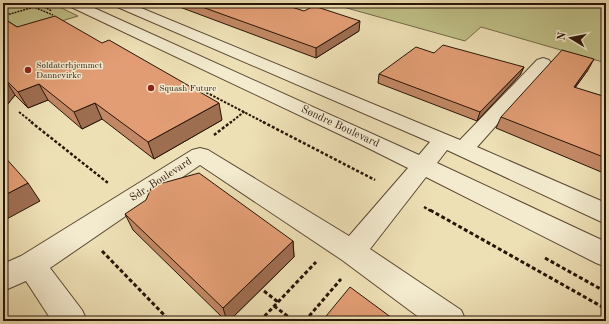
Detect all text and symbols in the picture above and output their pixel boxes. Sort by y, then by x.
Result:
north arrow [551,18,591,58]
text: N [556,31,569,42]
place label: Soldaterhjemmet Dannevirke [36,61,102,80]
marker: Soldaterhjemmet Dannevirke [23,65,33,75]
marker: Squash Future [146,83,156,93]
place label: Squash Future [159,84,216,93]
street label: Søndre Boulevard [299,104,381,150]
street label: Sdr. Boulevard [128,156,194,204]

